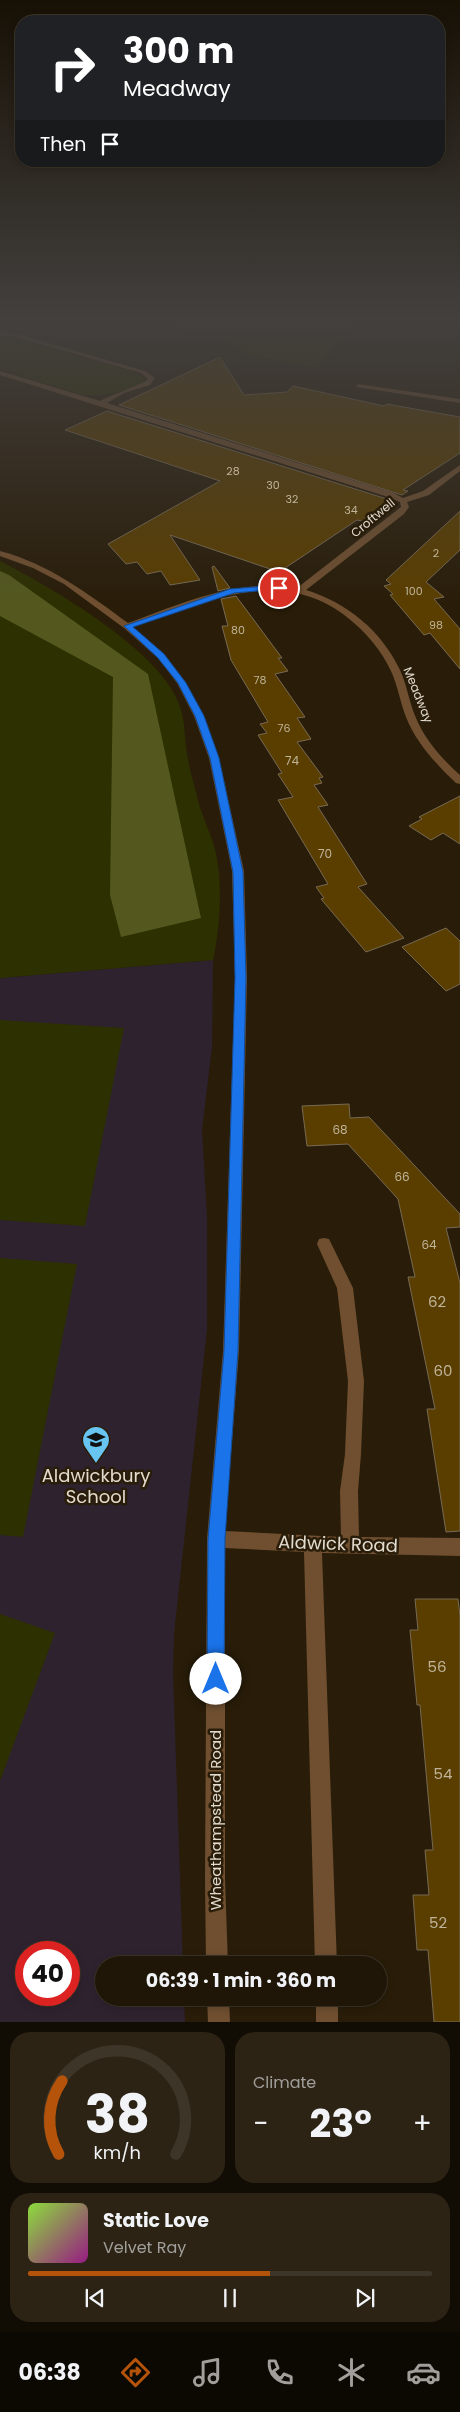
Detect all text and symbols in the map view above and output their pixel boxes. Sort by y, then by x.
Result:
text: 300 m [123,26,234,75]
icon: right [40,35,105,100]
text: Meadway [123,73,231,104]
icon: arrive [96,130,124,158]
text: Then [40,131,86,158]
house number: 28 [226,463,240,479]
house number: 30 [266,477,280,493]
house number: 32 [286,491,298,507]
street label: Croftwell [347,494,398,541]
house number: 34 [344,502,358,518]
house number: 2 [433,545,439,561]
pin [258,567,300,609]
icon: arrive [265,574,293,602]
house number: 100 [405,583,423,599]
house number: 98 [429,617,443,633]
house number: 80 [231,622,245,638]
street label: Meadway [400,664,437,725]
house number: 78 [254,672,267,688]
house number: 76 [278,720,291,736]
house number: 74 [285,752,299,769]
house number: 70 [318,845,332,862]
house number: 68 [332,1121,348,1138]
house number: 66 [394,1168,410,1185]
house number: 64 [421,1236,437,1253]
house number: 62 [428,1291,446,1312]
house number: 60 [434,1360,452,1381]
school or university icon: Aldwickbury School [81,1425,111,1464]
place label: Aldwickbury School [42,1463,150,1509]
street label: Aldwick Road [278,1529,398,1558]
position arrow [189,1652,241,1704]
house number: 56 [428,1656,446,1677]
street label: Wheathampstead Road [205,1730,226,1910]
house number: 54 [434,1763,452,1784]
house number: 52 [429,1912,447,1933]
speed limit sign: 40 [15,1941,80,2006]
text: 06:39 · 1 min · 360 m [146,1967,336,1994]
text: Climate [253,2071,316,2094]
text: 38 [85,2078,150,2151]
text: 23° [310,2097,372,2150]
text: − [253,2104,268,2143]
text: + [413,2104,432,2143]
text: km/h [94,2140,141,2165]
text: Static Love [103,2207,209,2234]
text: Velvet Ray [103,2236,186,2259]
icon: previous [81,2284,109,2312]
icon: pause [216,2284,244,2312]
icon: next [351,2284,379,2312]
icon: directions [118,2355,153,2390]
icon: music [190,2355,225,2390]
icon: phone [262,2355,297,2390]
icon: climate [334,2355,369,2390]
icon: car [406,2355,441,2390]
text: 06:38 [19,2357,81,2388]

